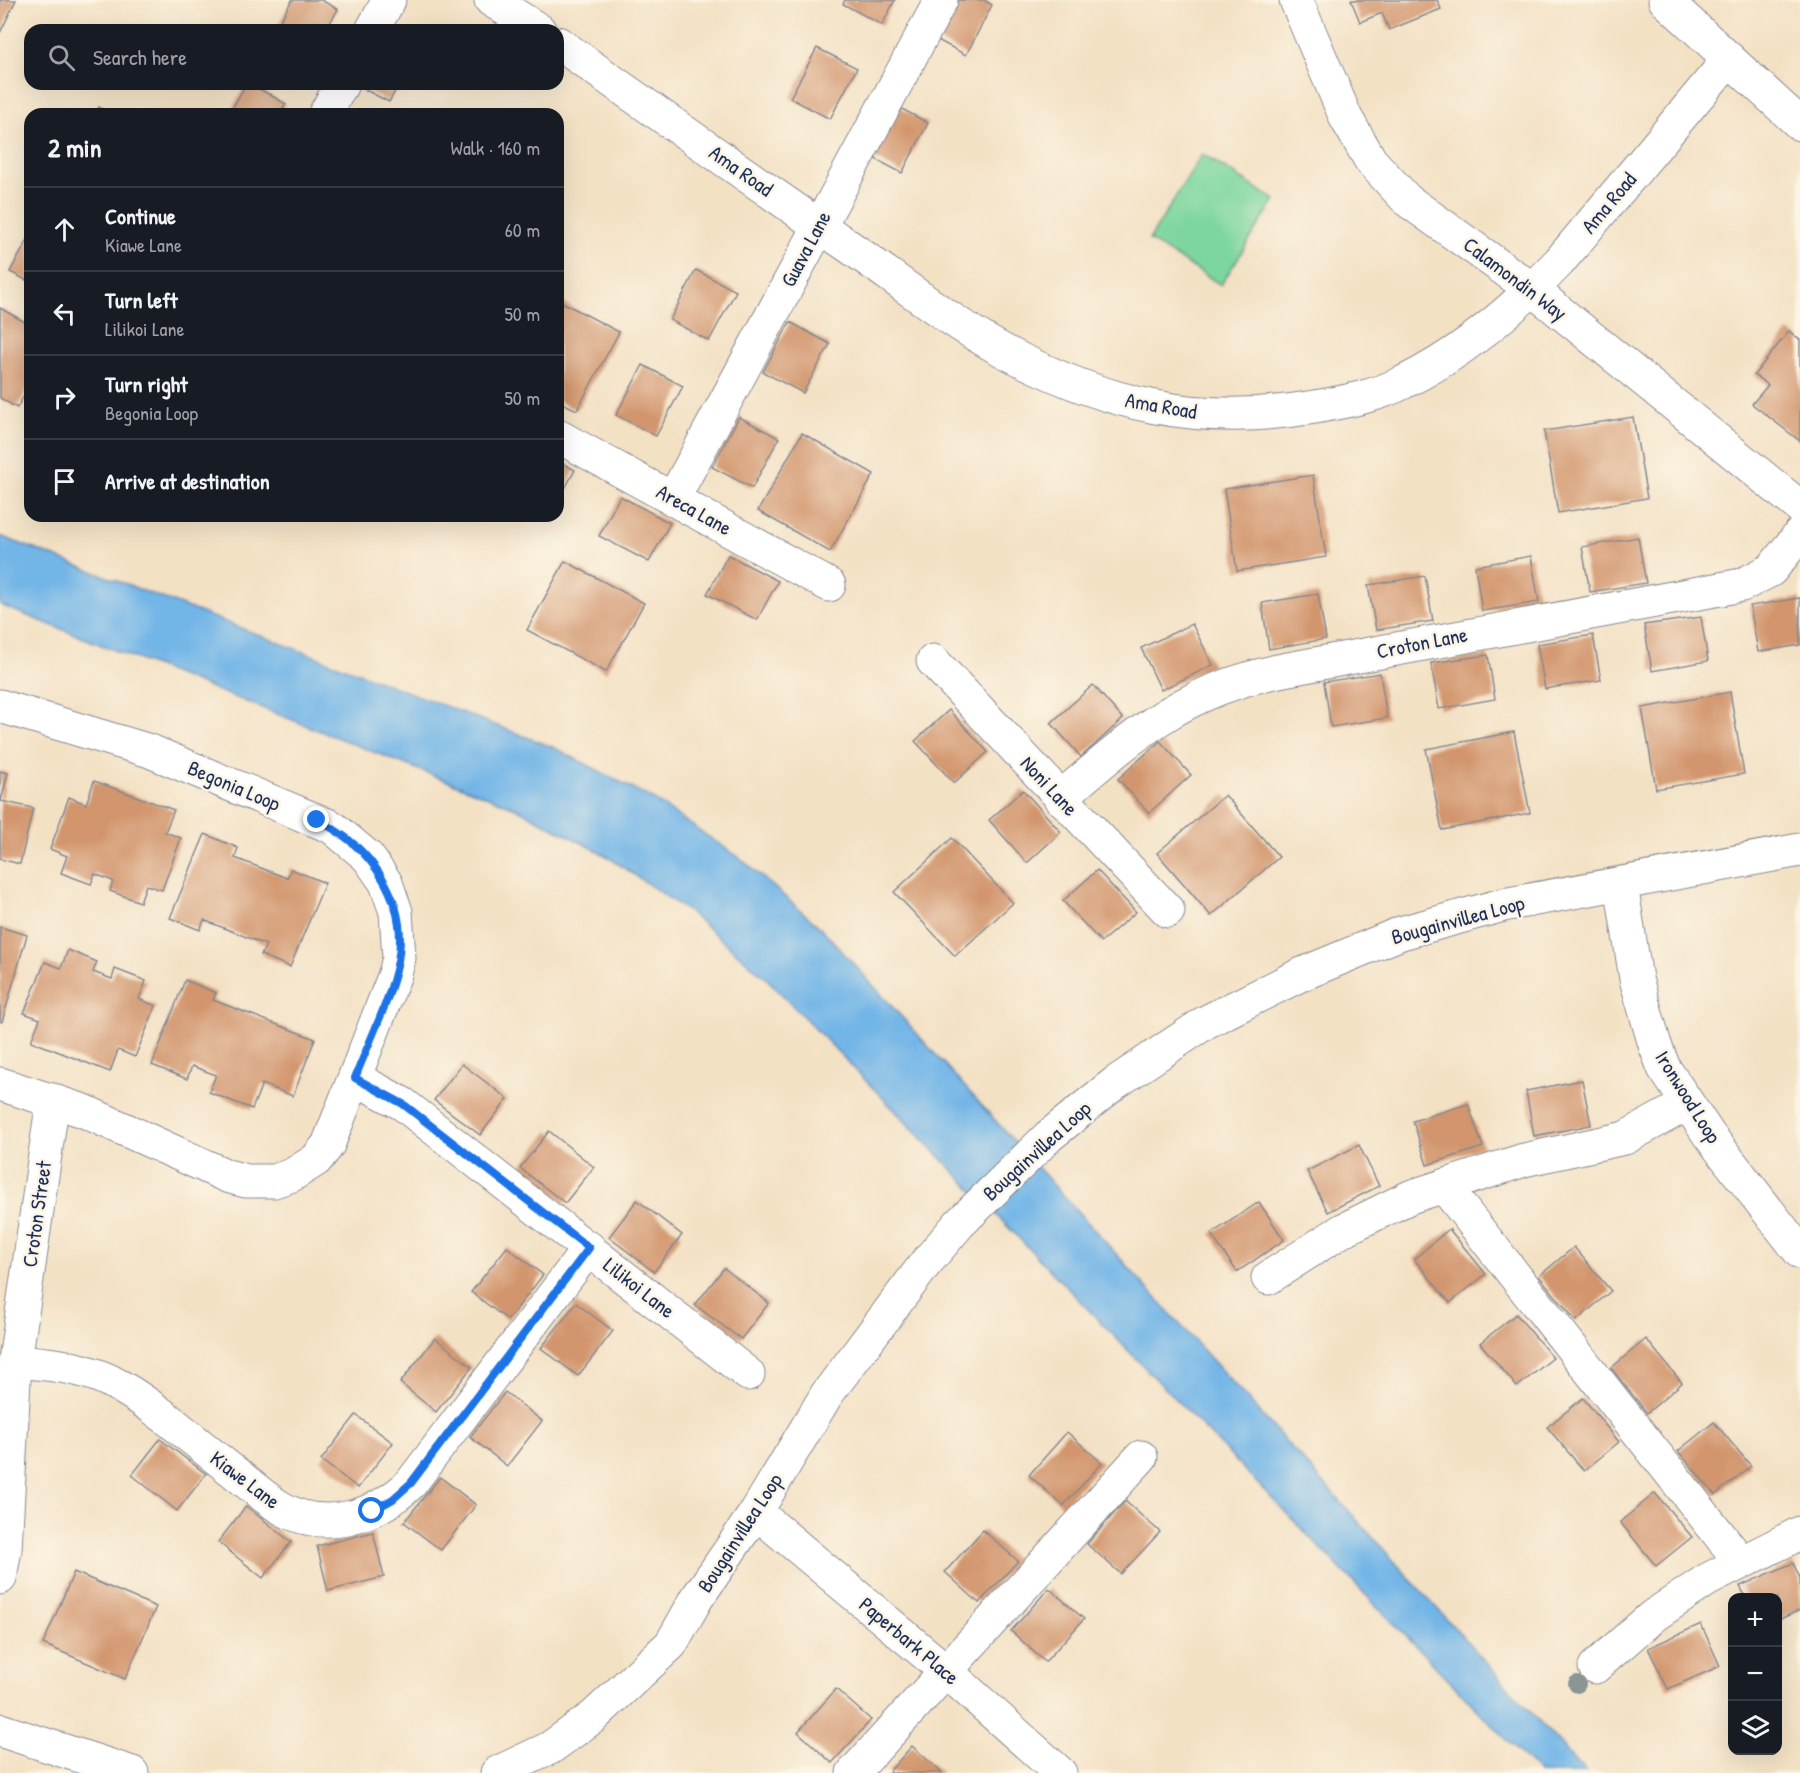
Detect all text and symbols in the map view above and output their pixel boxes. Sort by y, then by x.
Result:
search box [24,24,564,90]
icon: search [45,41,78,74]
text: Search here [93,42,187,72]
text: 2 min [48,130,101,165]
text: Walk · 160 m [451,134,540,161]
street label: Ama Road [703,138,779,203]
street label: Ama Road [1574,166,1643,240]
text: Continue [105,201,176,231]
street label: Guava Lane [773,206,838,292]
icon: ahead [48,213,81,246]
text: 60 m [505,216,540,243]
street label: Calamondin Way [1457,230,1573,327]
text: Kiawe Lane [105,231,182,258]
text: Turn left [105,285,178,315]
icon: left [48,297,81,330]
text: 50 m [504,300,540,327]
text: Lilikoi Lane [105,315,184,342]
text: Turn right [105,369,188,399]
icon: right [48,381,81,414]
text: 50 m [504,384,540,411]
street label: Ama Road [1123,385,1199,426]
text: Begonia Loop [105,399,198,426]
icon: arrive [48,465,81,498]
text: Arrive at destination [105,466,270,496]
street label: Areca Lane [651,477,737,542]
street label: Croton Lane [1374,620,1470,666]
street label: Noni Lane [1014,749,1085,822]
street label: Begonia Loop [184,753,285,818]
route end [303,806,329,832]
street label: Bougainvillea Loop [1388,888,1528,951]
street label: Ironwood Loop [1648,1045,1728,1149]
street label: Bougainvillea Loop [976,1094,1097,1207]
street label: Croton Street [15,1158,58,1269]
street label: Lilikoi Lane [598,1251,681,1325]
street label: Kiawe Lane [204,1444,286,1515]
street label: Bougainvillea Loop [690,1468,789,1598]
route start [358,1497,384,1523]
street label: Paperbark Place [853,1590,966,1691]
map controls [1728,1593,1782,1755]
button: + [1728,1593,1782,1647]
button: − [1728,1647,1782,1701]
button: layers [1728,1701,1782,1755]

